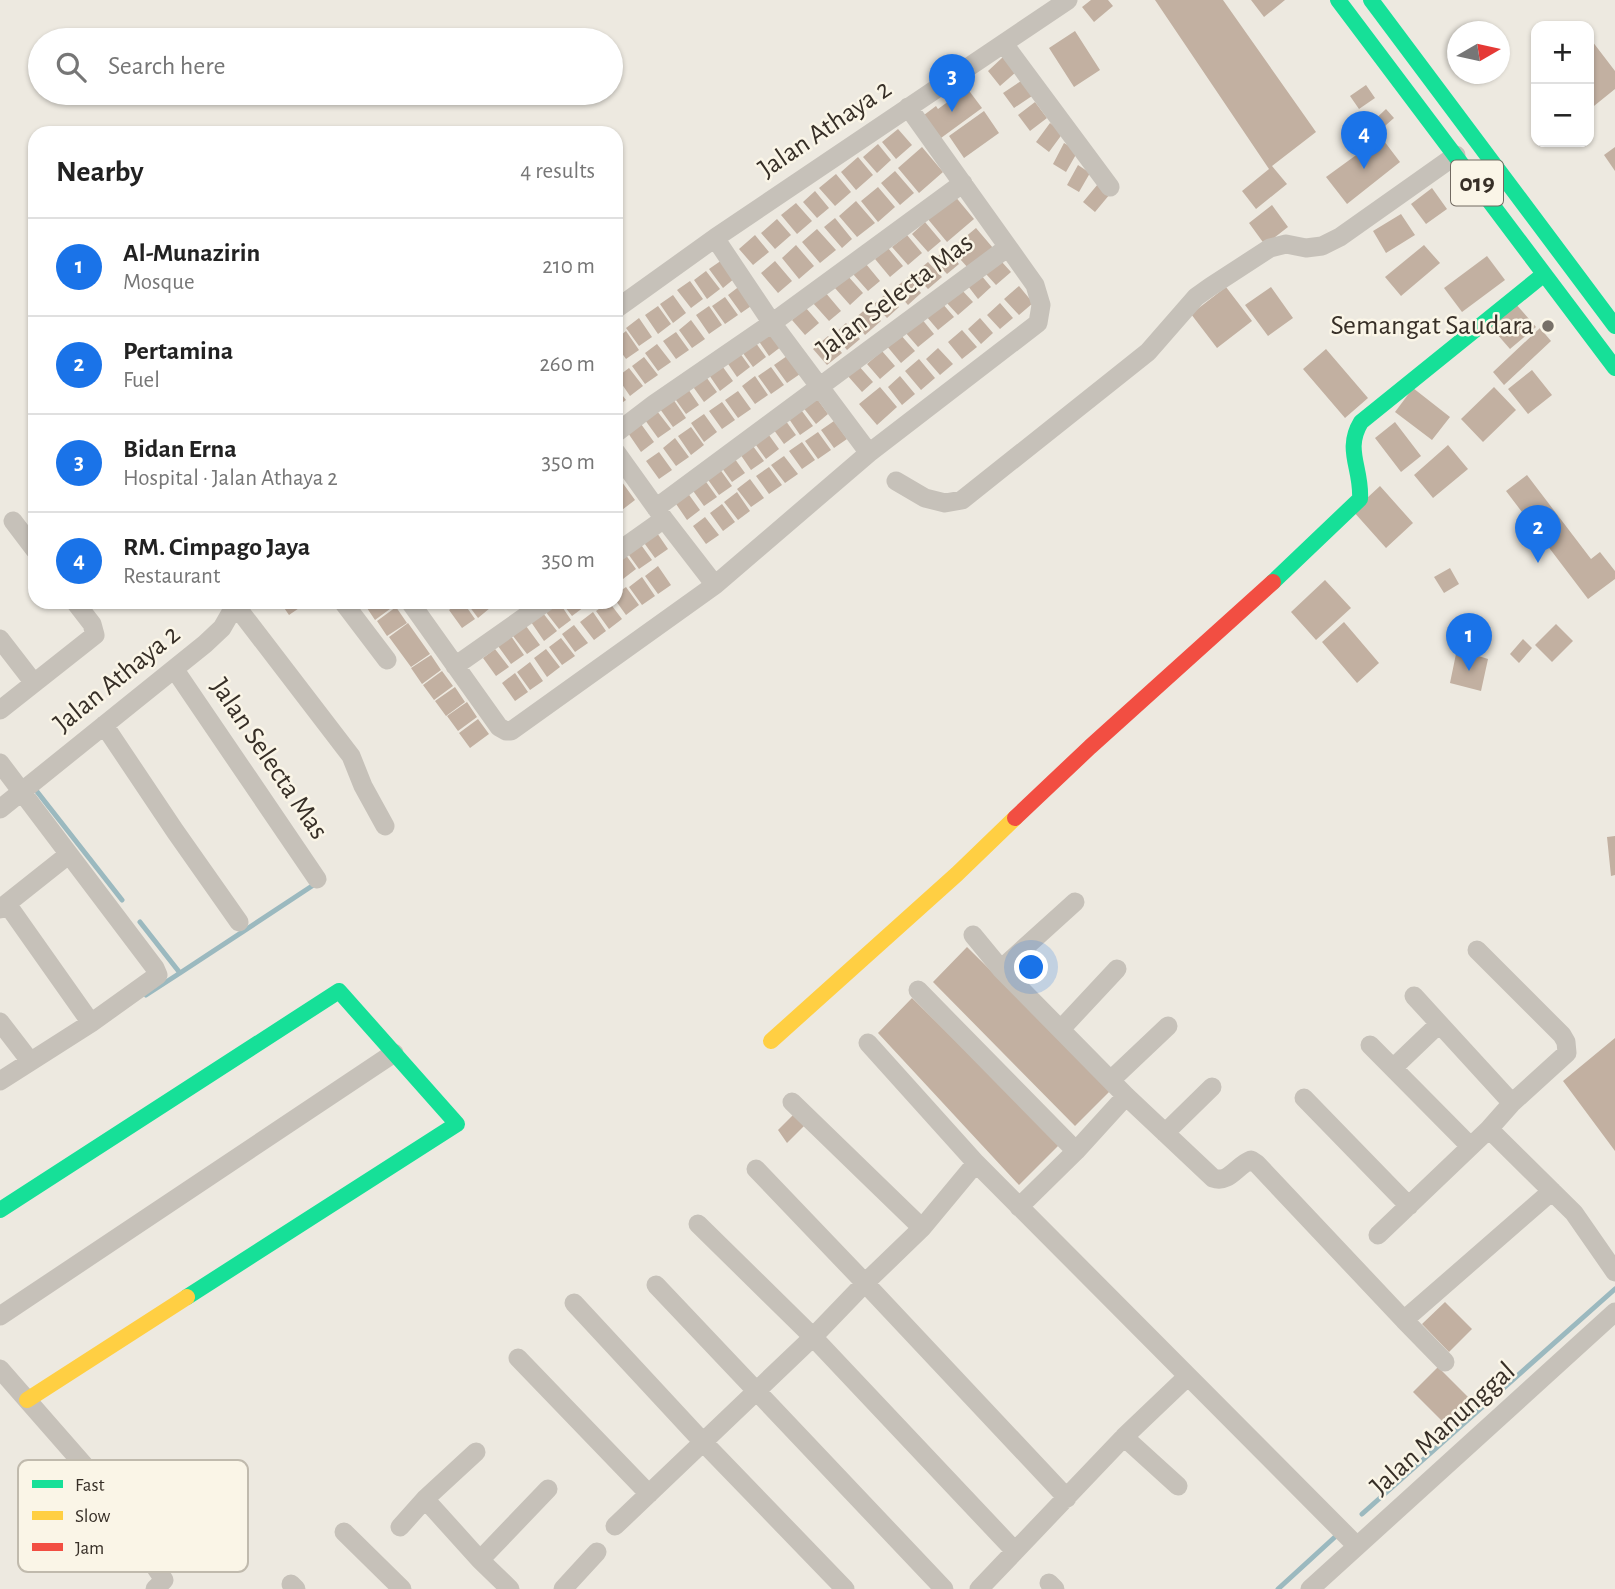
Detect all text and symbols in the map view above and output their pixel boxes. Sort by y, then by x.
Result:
north arrow [1447,21,1510,84]
map controls [1531,21,1594,147]
button: + [1531,21,1594,84]
search box [28,28,623,105]
icon: search [52,48,90,86]
text: Search here [108,53,226,79]
pin: 3 [929,54,975,112]
street label: Jalan Athaya 2 [754,75,896,183]
button: − [1531,84,1594,147]
pin: 4 [1341,111,1387,169]
text: Nearby [56,157,144,187]
text: 4 results [520,160,595,183]
road number: 019 [1451,160,1503,206]
street label: Jalan Selecta Mas [812,228,978,364]
text: Al-Munazirin [123,240,260,266]
text: 1 [75,255,83,278]
text: 210 m [542,255,595,278]
text: Mosque [123,271,195,294]
place label: Semangat Saudara [1330,312,1534,340]
marker: Semangat Saudara [1540,318,1556,334]
text: Pertamina [123,338,233,364]
text: 2 [74,353,84,376]
text: 260 m [539,353,595,376]
text: Fuel [123,369,160,392]
text: Bidan Erna [123,436,237,462]
text: 3 [74,451,84,474]
text: 350 m [542,451,595,474]
text: Hospital · Jalan Athaya 2 [123,467,338,490]
pin: 2 [1515,505,1561,563]
text: RM. Cimpago Jaya [123,534,310,560]
text: 4 [73,549,85,572]
text: 350 m [542,549,595,572]
text: Restaurant [123,565,220,588]
pin: 1 [1446,613,1492,671]
street label: Jalan Athaya 2 [49,620,185,738]
street label: Jalan Selecta Mas [205,673,333,845]
your location [1014,950,1048,984]
street label: Jalan Manunggal [1365,1357,1521,1501]
legend [18,1460,248,1572]
text: Fast [75,1476,105,1495]
text: Slow [75,1507,111,1526]
text: Jam [75,1539,104,1558]

